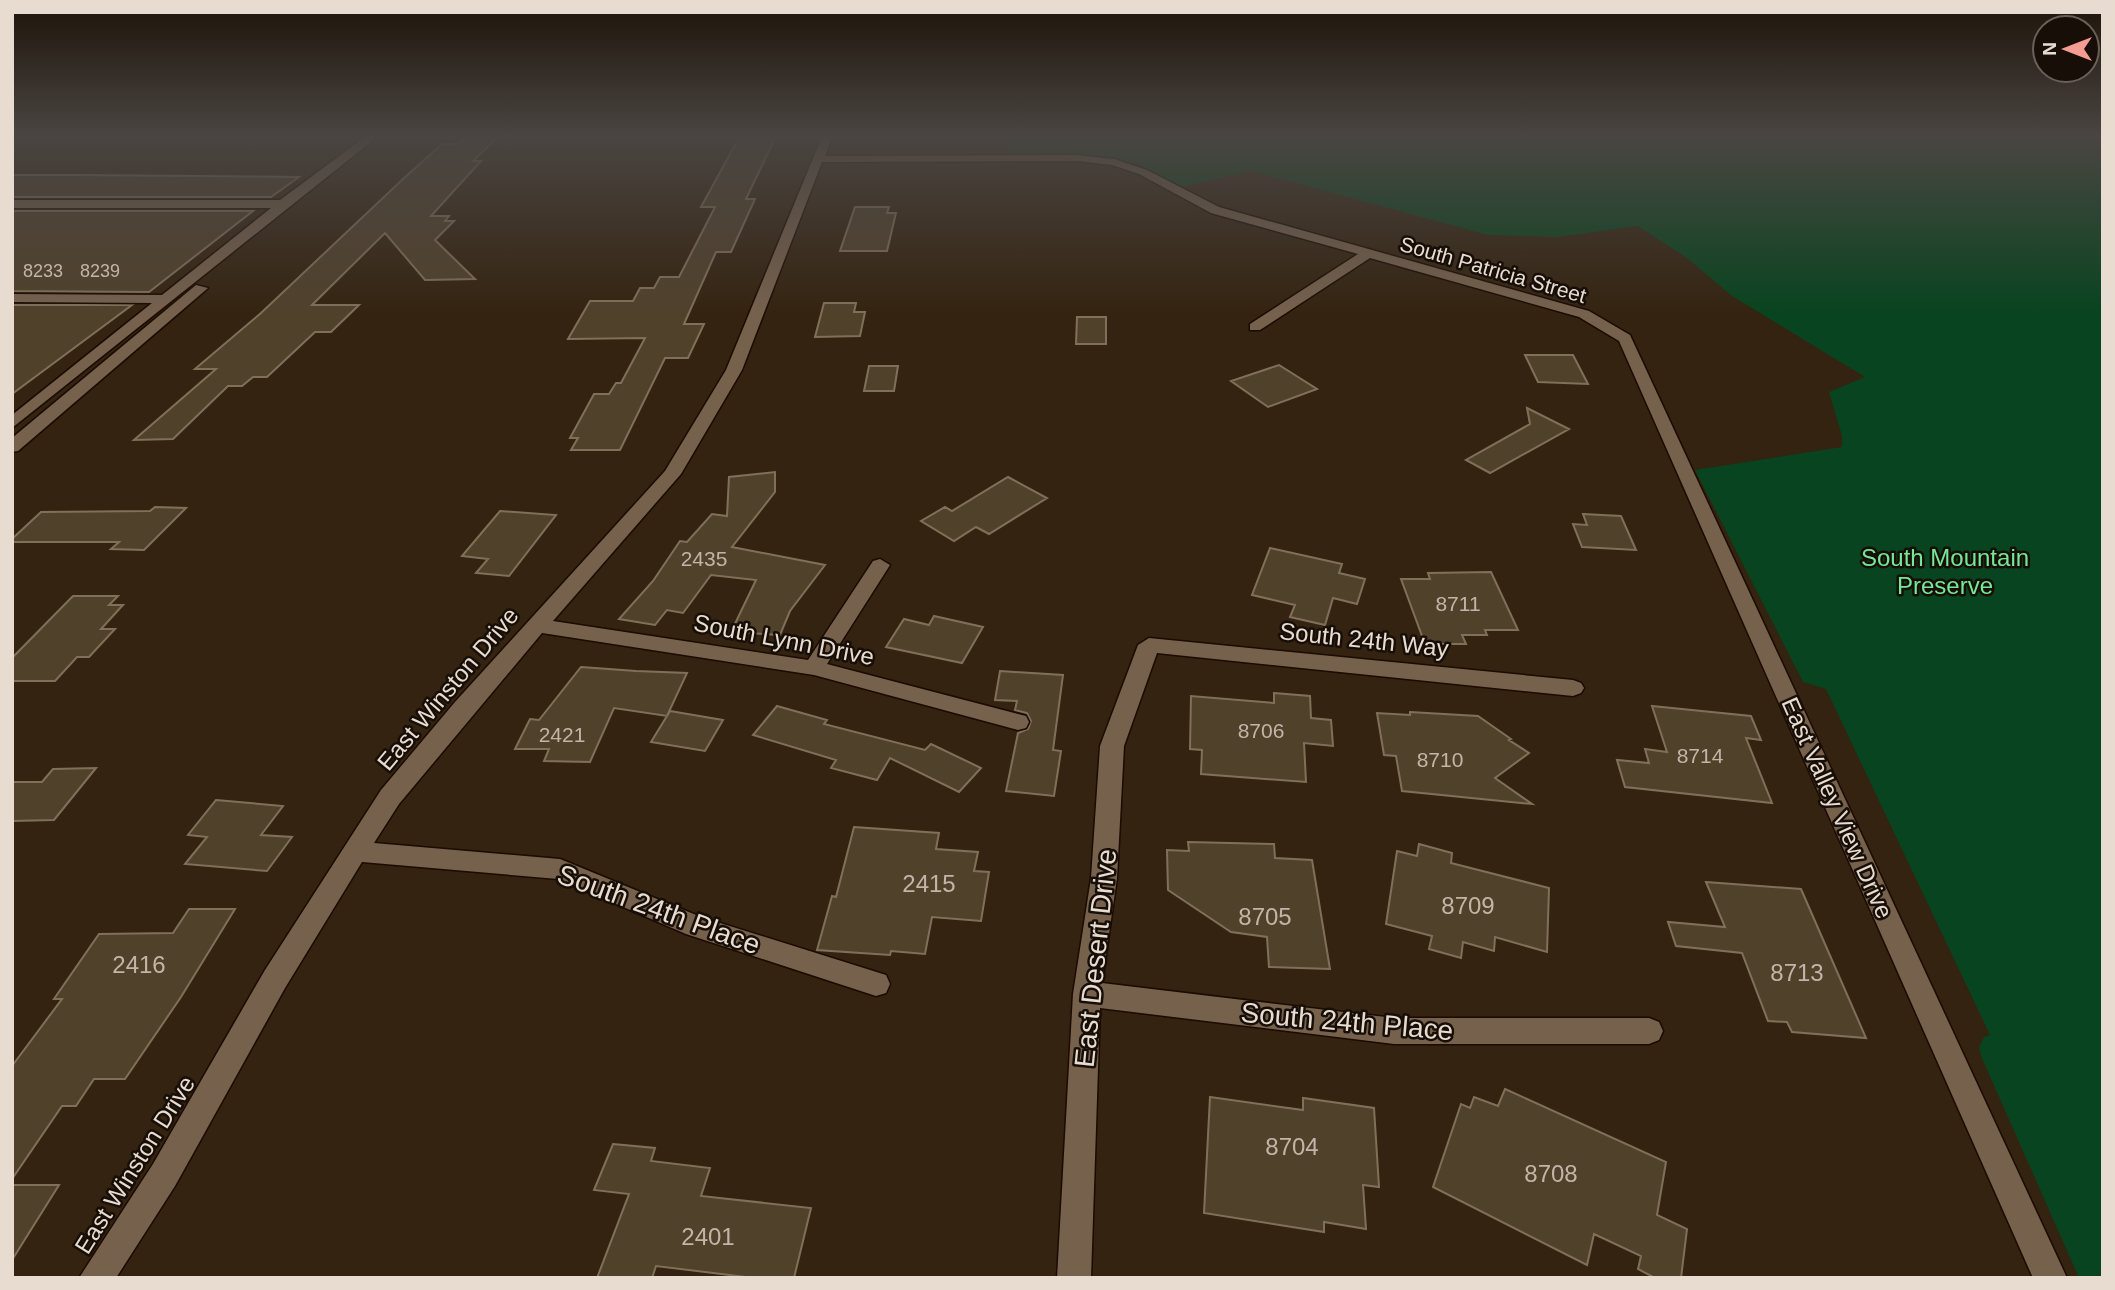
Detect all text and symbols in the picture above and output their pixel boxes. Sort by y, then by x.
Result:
north arrow [2031,14,2101,84]
text: N [2039,42,2060,56]
street label: South Patricia Street [1397,232,1589,307]
house number: 8233 [23,261,63,281]
house number: 8239 [80,261,120,281]
park label: South Mountain Preserve [1861,544,2029,599]
house number: 2435 [681,547,727,570]
house number: 8711 [1435,592,1481,615]
street label: East Winston Drive [372,602,524,776]
street label: South Lynn Drive [692,609,877,670]
street label: South 24th Way [1278,617,1450,662]
street label: East Valley View Drive [1776,693,1898,923]
house number: 8706 [1238,719,1284,742]
house number: 2421 [539,723,585,746]
house number: 8714 [1677,744,1724,767]
house number: 8710 [1417,748,1463,771]
street label: East Desert Drive [1069,847,1122,1069]
street label: South 24th Place [553,858,764,961]
house number: 2415 [902,870,956,897]
house number: 8709 [1441,892,1495,919]
house number: 8705 [1238,903,1292,930]
house number: 2416 [112,951,166,978]
house number: 8713 [1770,959,1824,986]
street label: South 24th Place [1239,997,1455,1046]
street label: East Winston Drive [69,1071,200,1258]
house number: 8704 [1265,1133,1319,1160]
house number: 8708 [1524,1160,1578,1187]
house number: 2401 [681,1223,735,1250]

